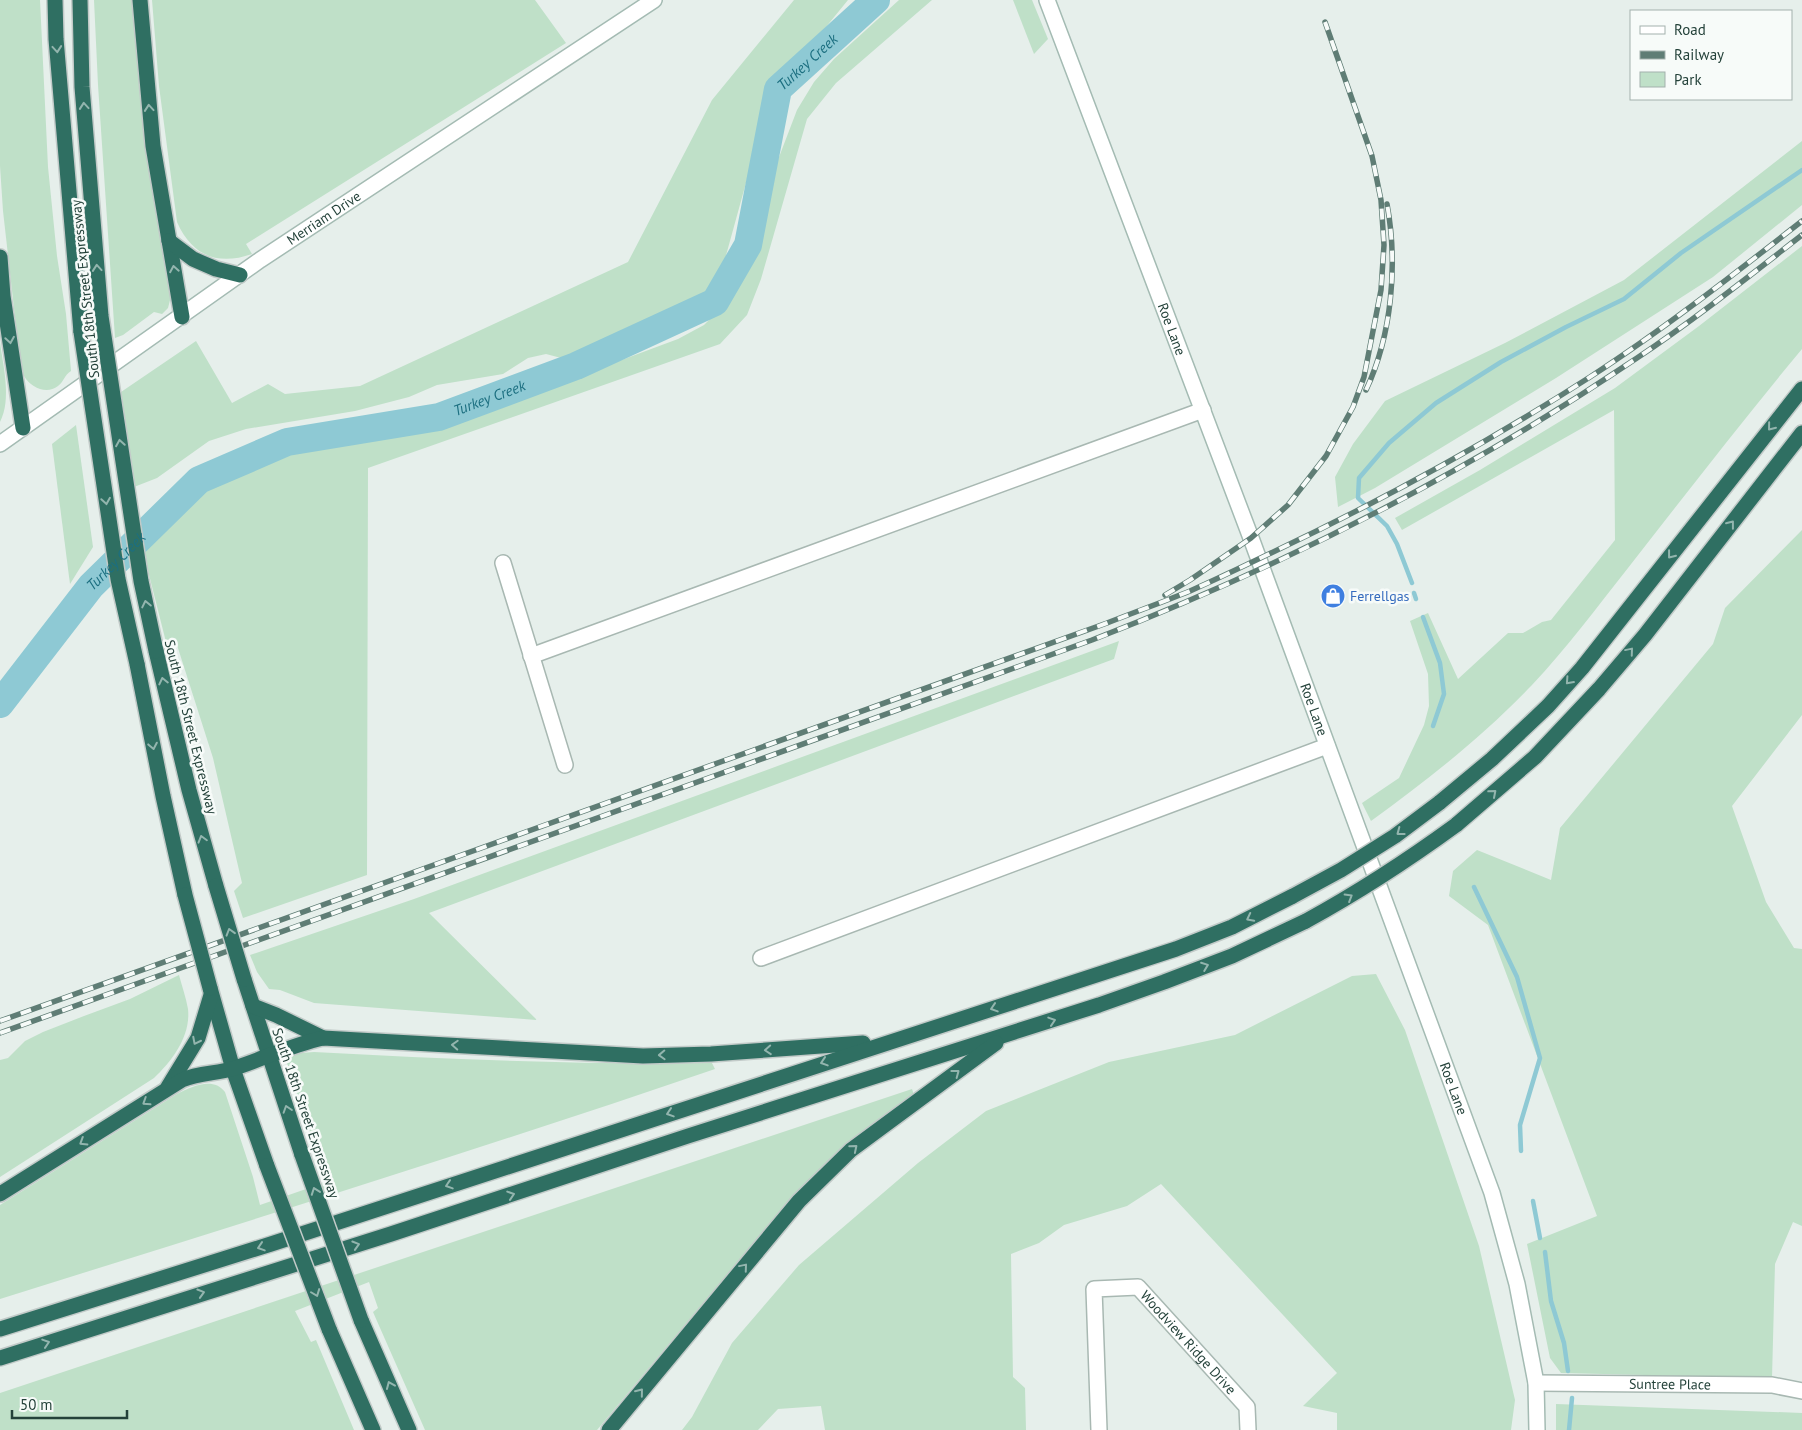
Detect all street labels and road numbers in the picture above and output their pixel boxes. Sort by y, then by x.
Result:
street label: Merriam Drive [283,187,364,249]
street label: South 18th Street Expressway [67,198,103,379]
street label: Roe Lane [1154,300,1190,358]
street label: South 18th Street Expressway [161,638,222,817]
street label: Roe Lane [1296,681,1332,738]
street label: South 18th Street Expressway [268,1025,344,1201]
street label: Roe Lane [1436,1060,1471,1117]
street label: Woodview Ridge Drive [1137,1287,1240,1398]
street label: Suntree Place [1629,1375,1711,1393]

